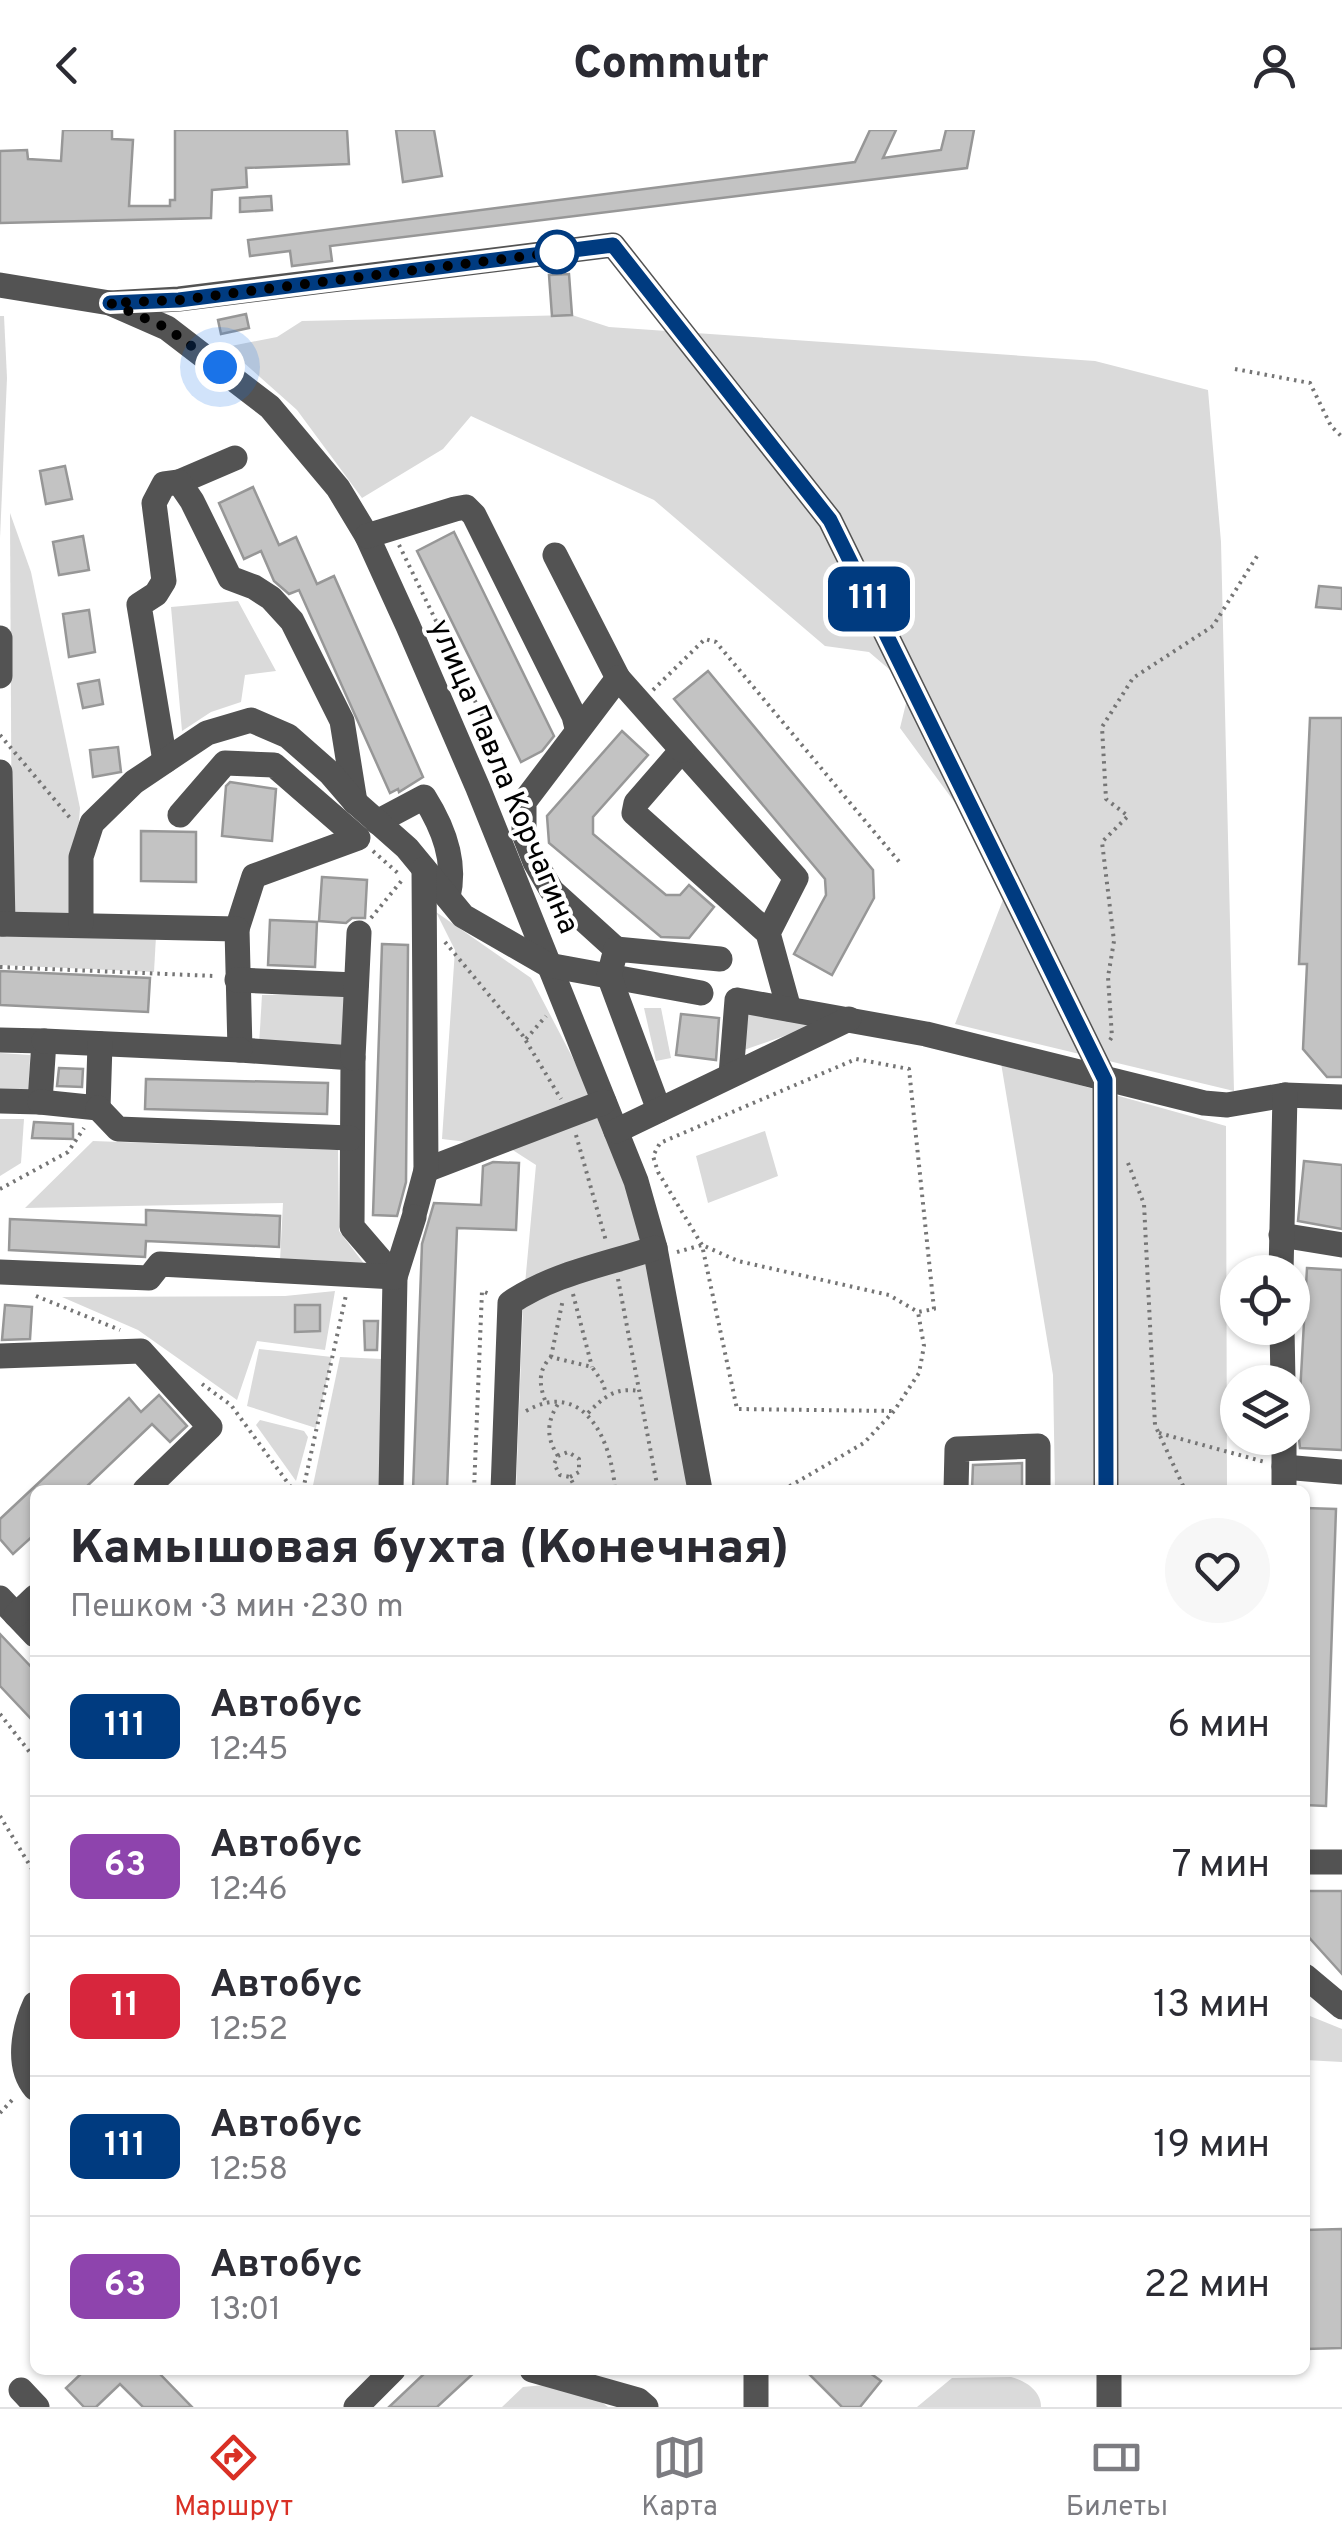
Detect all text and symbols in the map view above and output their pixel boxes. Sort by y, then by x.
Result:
text: Commutr [573,37,769,94]
icon: back [40,38,95,93]
icon: person [1247,38,1302,93]
unlabelled marker [536,231,578,273]
your location [195,342,245,392]
line badge: 111 [812,566,926,632]
text: 111 [848,577,890,621]
street label: улица Павла Корчагина [420,614,586,940]
map controls [1220,1255,1310,1455]
button: locate [1220,1255,1310,1345]
button: layers [1220,1365,1310,1455]
button: heart [1165,1518,1270,1623]
text: Камышовая бухта (Конечная) [70,1520,789,1580]
text: Пешком · 3 мин · 230 m [70,1588,404,1628]
text: Автобус [210,1682,363,1731]
text: 6 мин [1167,1702,1270,1751]
text: 111 [104,1704,146,1748]
text: 12:45 [210,1731,288,1771]
text: Автобус [210,1822,363,1871]
text: 7 мин [1172,1842,1270,1891]
text: 63 [104,1844,146,1888]
text: 12:46 [210,1871,288,1911]
text: Автобус [210,1962,363,2011]
text: 13 мин [1153,1982,1270,2031]
text: 11 [111,1984,139,2028]
text: 12:52 [210,2011,288,2051]
text: Автобус [210,2102,363,2151]
text: 19 мин [1153,2122,1270,2171]
text: 111 [104,2124,146,2168]
text: 12:58 [210,2151,288,2191]
text: Автобус [210,2242,363,2291]
text: 22 мин [1144,2262,1270,2311]
text: 63 [104,2264,146,2308]
text: 13:01 [210,2291,281,2331]
tab: Маршрут [174,2430,293,2526]
tab: Карта [641,2430,718,2526]
tab: Билеты [1066,2430,1168,2526]

